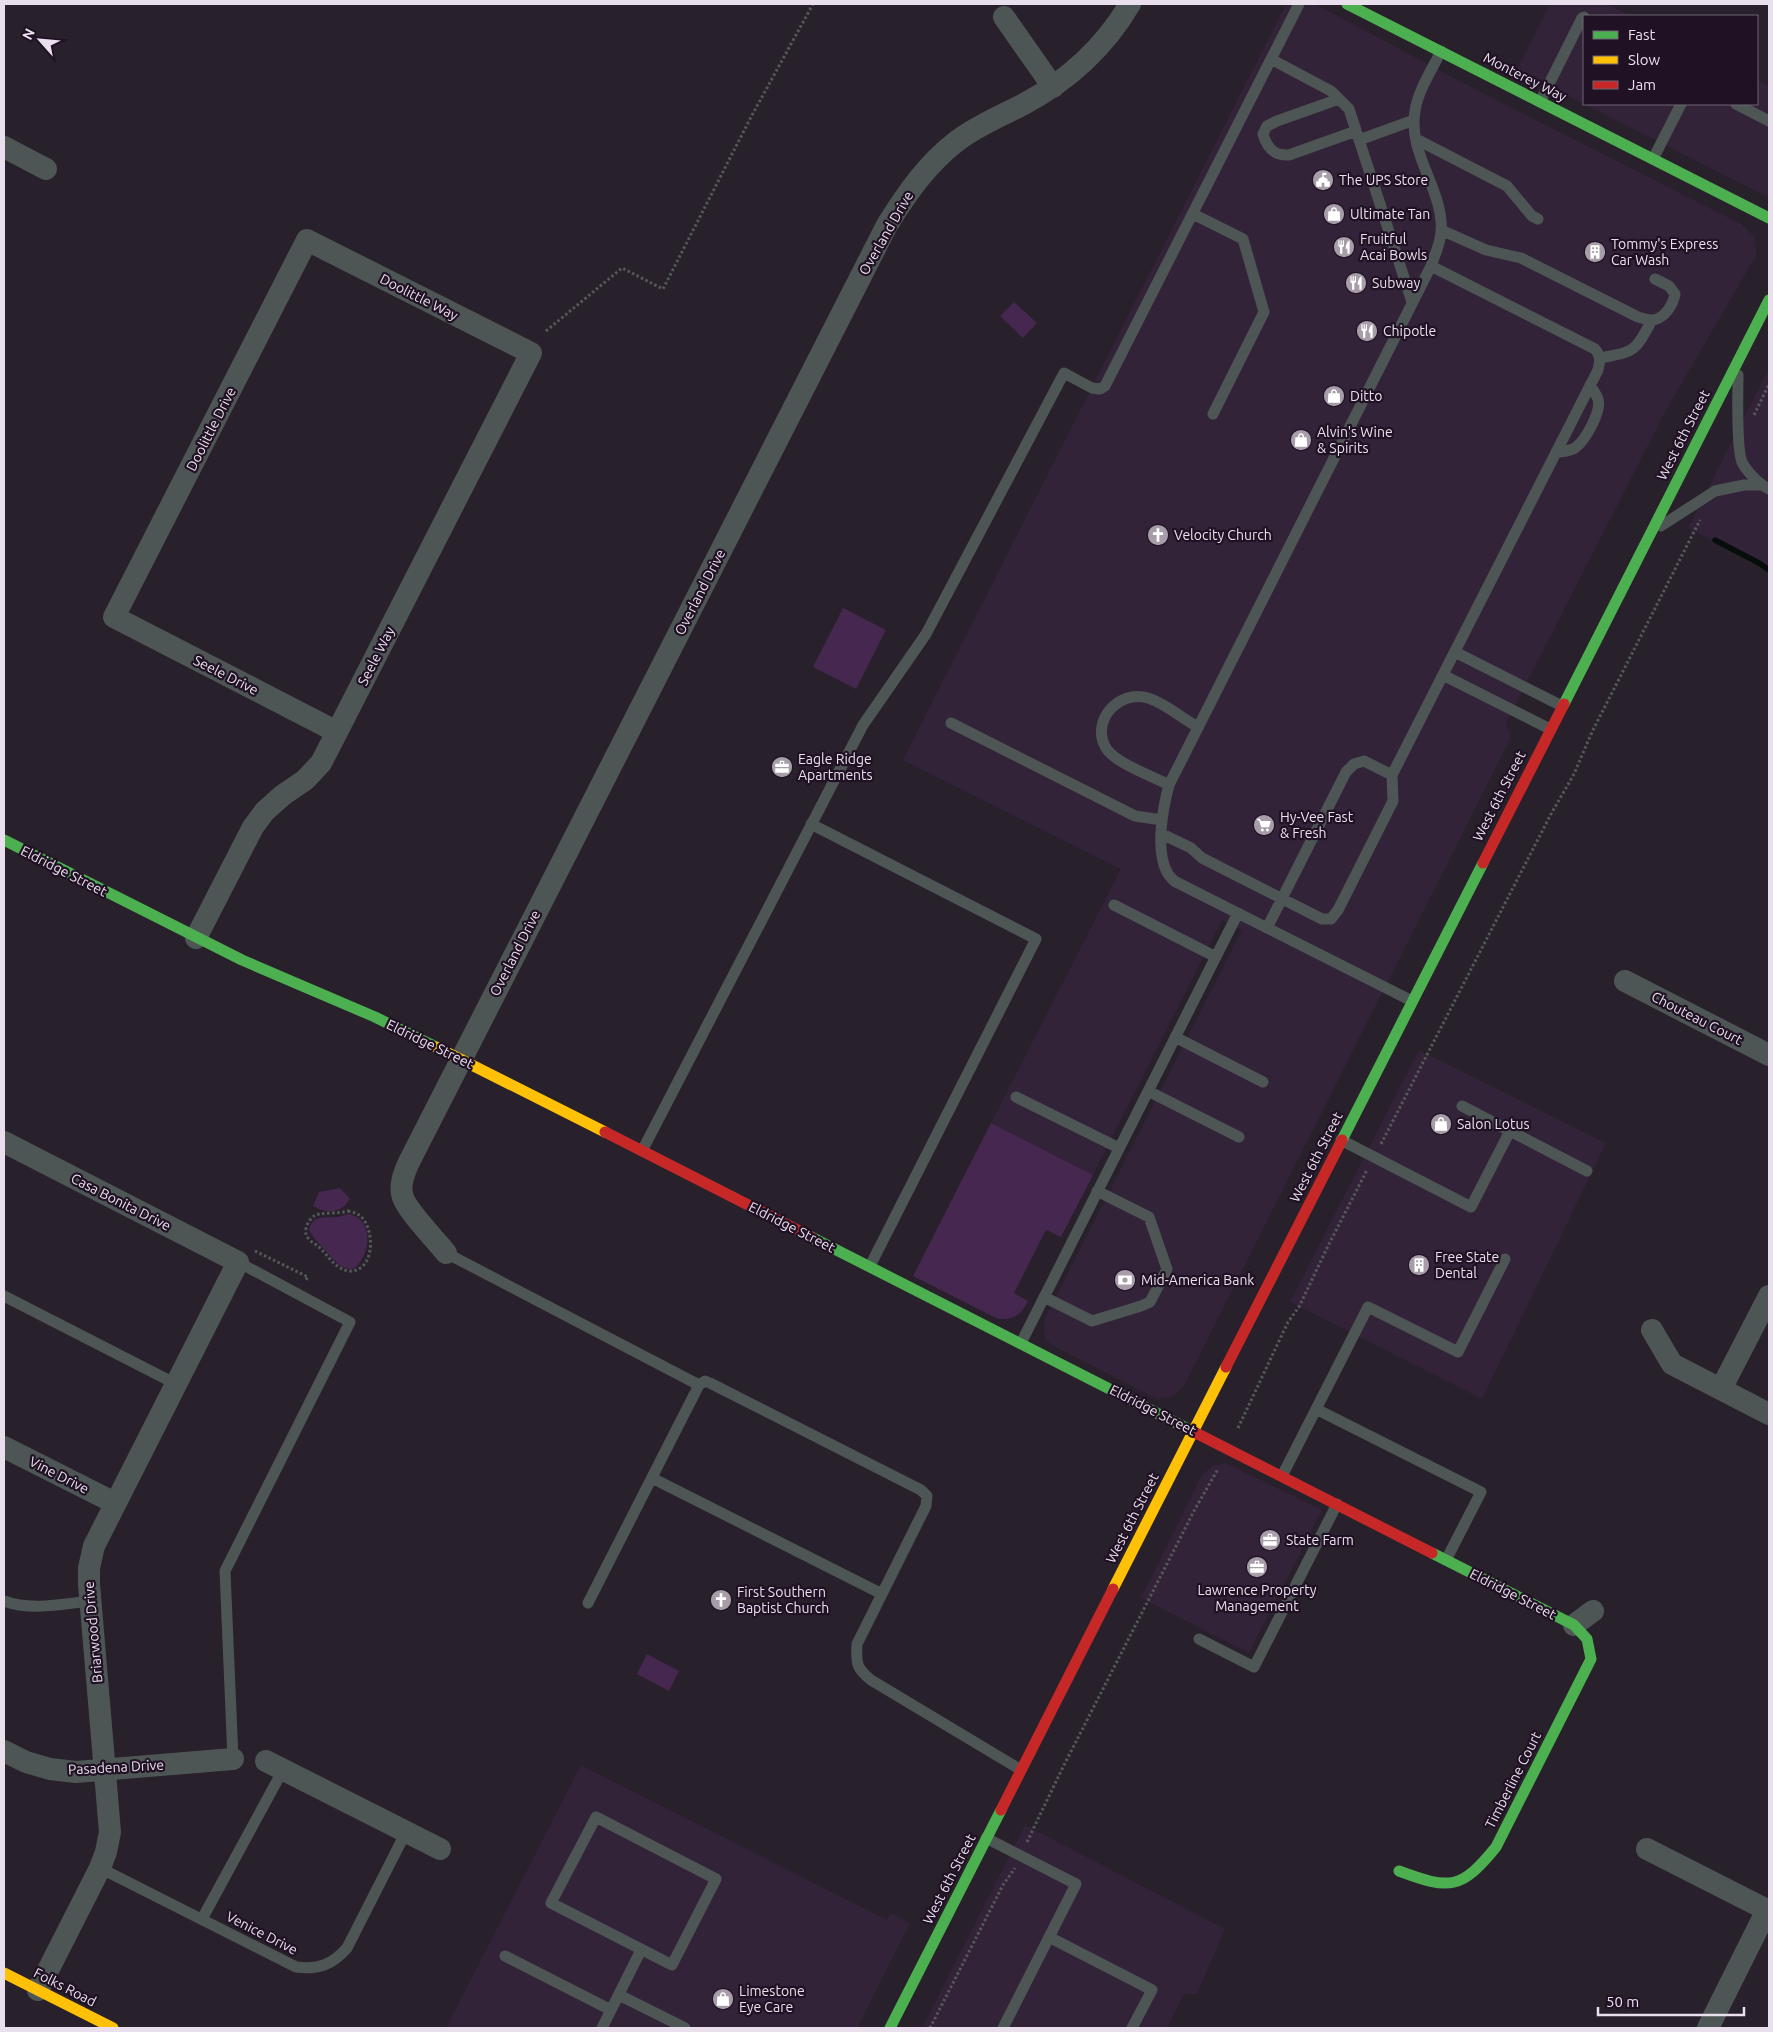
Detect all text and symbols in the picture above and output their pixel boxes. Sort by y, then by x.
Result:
north arrow [15,15,65,65]
legend [1583,15,1758,105]
text: N [19,26,38,42]
text: Fast [1628,26,1656,43]
street label: Monterey Way [1481,49,1569,105]
text: Slow [1628,51,1661,68]
text: Jam [1628,76,1656,93]
public building icon: The UPS Store [1311,168,1335,192]
place label: The UPS Store [1339,172,1428,188]
street label: Overland Drive [856,188,916,278]
shop icon: Ultimate Tan [1322,202,1346,226]
place label: Ultimate Tan [1350,206,1430,222]
place label: Fruitful Acai Bowls [1360,231,1427,263]
restaurant icon: Fruitful Acai Bowls [1332,235,1356,259]
place label: Tommy's Express Car Wash [1611,236,1718,268]
building icon: Tommy's Express Car Wash [1583,240,1607,264]
street label: Doolittle Way [377,270,461,324]
restaurant icon: Subway [1344,271,1368,295]
place label: Subway [1372,275,1421,291]
restaurant icon: Chipotle [1355,319,1379,343]
place label: Chipotle [1383,323,1436,339]
street label: Doolittle Drive [183,384,239,474]
shop icon: Ditto [1322,384,1346,408]
street label: West 6th Street [1653,387,1713,483]
place label: Ditto [1350,388,1382,404]
place label: Alvin's Wine & Spirits [1317,424,1393,456]
shop icon: Alvin's Wine & Spirits [1289,428,1313,452]
church icon: Velocity Church [1146,523,1170,547]
place label: Velocity Church [1174,527,1272,543]
street label: Overland Drive [672,546,728,638]
street label: Seele Way [354,624,398,688]
street label: Seele Drive [191,652,261,698]
street label: West 6th Street [1469,748,1529,844]
place label: Eagle Ridge Apartments [798,751,873,783]
office icon: Eagle Ridge Apartments [770,755,794,779]
place label: Hy-Vee Fast & Fresh [1280,809,1354,841]
supermarket icon: Hy-Vee Fast & Fresh [1252,813,1276,837]
street label: Eldridge Street [18,842,110,900]
street label: Overland Drive [487,907,543,999]
street label: Chouteau Court [1649,988,1746,1048]
street label: Eldridge Street [384,1016,477,1072]
street label: West 6th Street [1286,1109,1346,1205]
shop icon: Salon Lotus [1429,1112,1453,1136]
place label: Salon Lotus [1457,1116,1530,1132]
street label: Casa Bonita Drive [68,1170,174,1234]
street label: Eldridge Street [746,1198,838,1256]
place label: Free State Dental [1435,1249,1499,1281]
building icon: Free State Dental [1407,1253,1431,1277]
bank icon: Mid-America Bank [1113,1268,1137,1292]
place label: Mid-America Bank [1141,1272,1254,1288]
street label: Eldridge Street [1107,1381,1199,1439]
street label: Vine Drive [27,1453,91,1497]
street label: West 6th Street [1102,1470,1162,1566]
office icon: State Farm [1258,1528,1282,1552]
place label: State Farm [1286,1532,1354,1548]
office icon: Lawrence Property Management [1245,1555,1269,1579]
street label: Eldridge Street [1467,1565,1559,1623]
street label: Briarwood Drive [81,1580,105,1684]
place label: Lawrence Property Management [1198,1582,1317,1614]
place label: First Southern Baptist Church [737,1584,829,1616]
church icon: First Southern Baptist Church [709,1588,733,1612]
street label: Timberline Court [1482,1729,1544,1831]
street label: Pasadena Drive [68,1756,164,1778]
street label: West 6th Street [919,1831,979,1927]
street label: Venice Drive [224,1908,300,1958]
street label: Folks Road [31,1964,99,2010]
place label: Limestone Eye Care [739,1983,805,2015]
scale bar [1598,1984,1744,2016]
shop icon: Limestone Eye Care [711,1987,735,2011]
text: 50 m [1606,1993,1639,2010]

